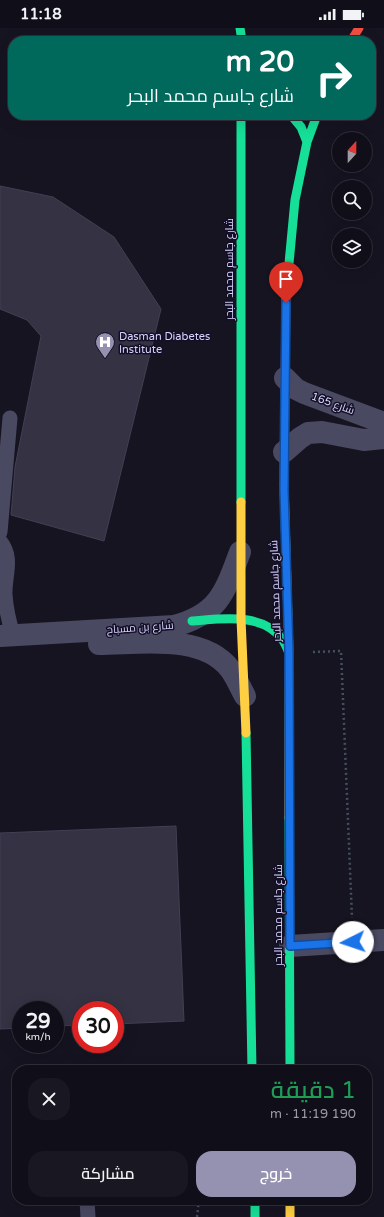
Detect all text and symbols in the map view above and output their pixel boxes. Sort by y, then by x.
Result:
text: 11:18 [20,5,62,23]
text: 20 m [226,45,294,79]
icon: right [308,52,360,104]
text: شارع جاسم محمد البحر [128,85,294,107]
north arrow [332,132,372,172]
map controls [332,132,372,268]
button: search [332,180,372,220]
street label: شارع جاسم محمد البحر [223,218,237,321]
button: layers [332,228,372,268]
pin [269,262,303,303]
icon: arrive [275,268,297,290]
place label: Dasman Diabetes Institute [119,330,210,356]
hospital icon: Dasman Diabetes Institute [94,331,116,359]
street label: شارع 165 [309,390,356,418]
street label: شارع جاسم محمد البحر [267,540,285,643]
street label: شارع بن مسباح [106,619,174,637]
street label: شارع جاسم محمد البحر [272,864,286,967]
position arrow [332,921,374,963]
speed limit sign: 30 [72,1001,124,1053]
text: 29 [25,1010,51,1034]
text: km/h [25,1031,51,1043]
text: 1 دقيقة [271,1076,356,1105]
button: close [28,1078,70,1120]
text: 190 m · 11:19 [270,1106,356,1122]
button: مشاركة [28,1151,188,1197]
button: خروج [196,1151,356,1197]

